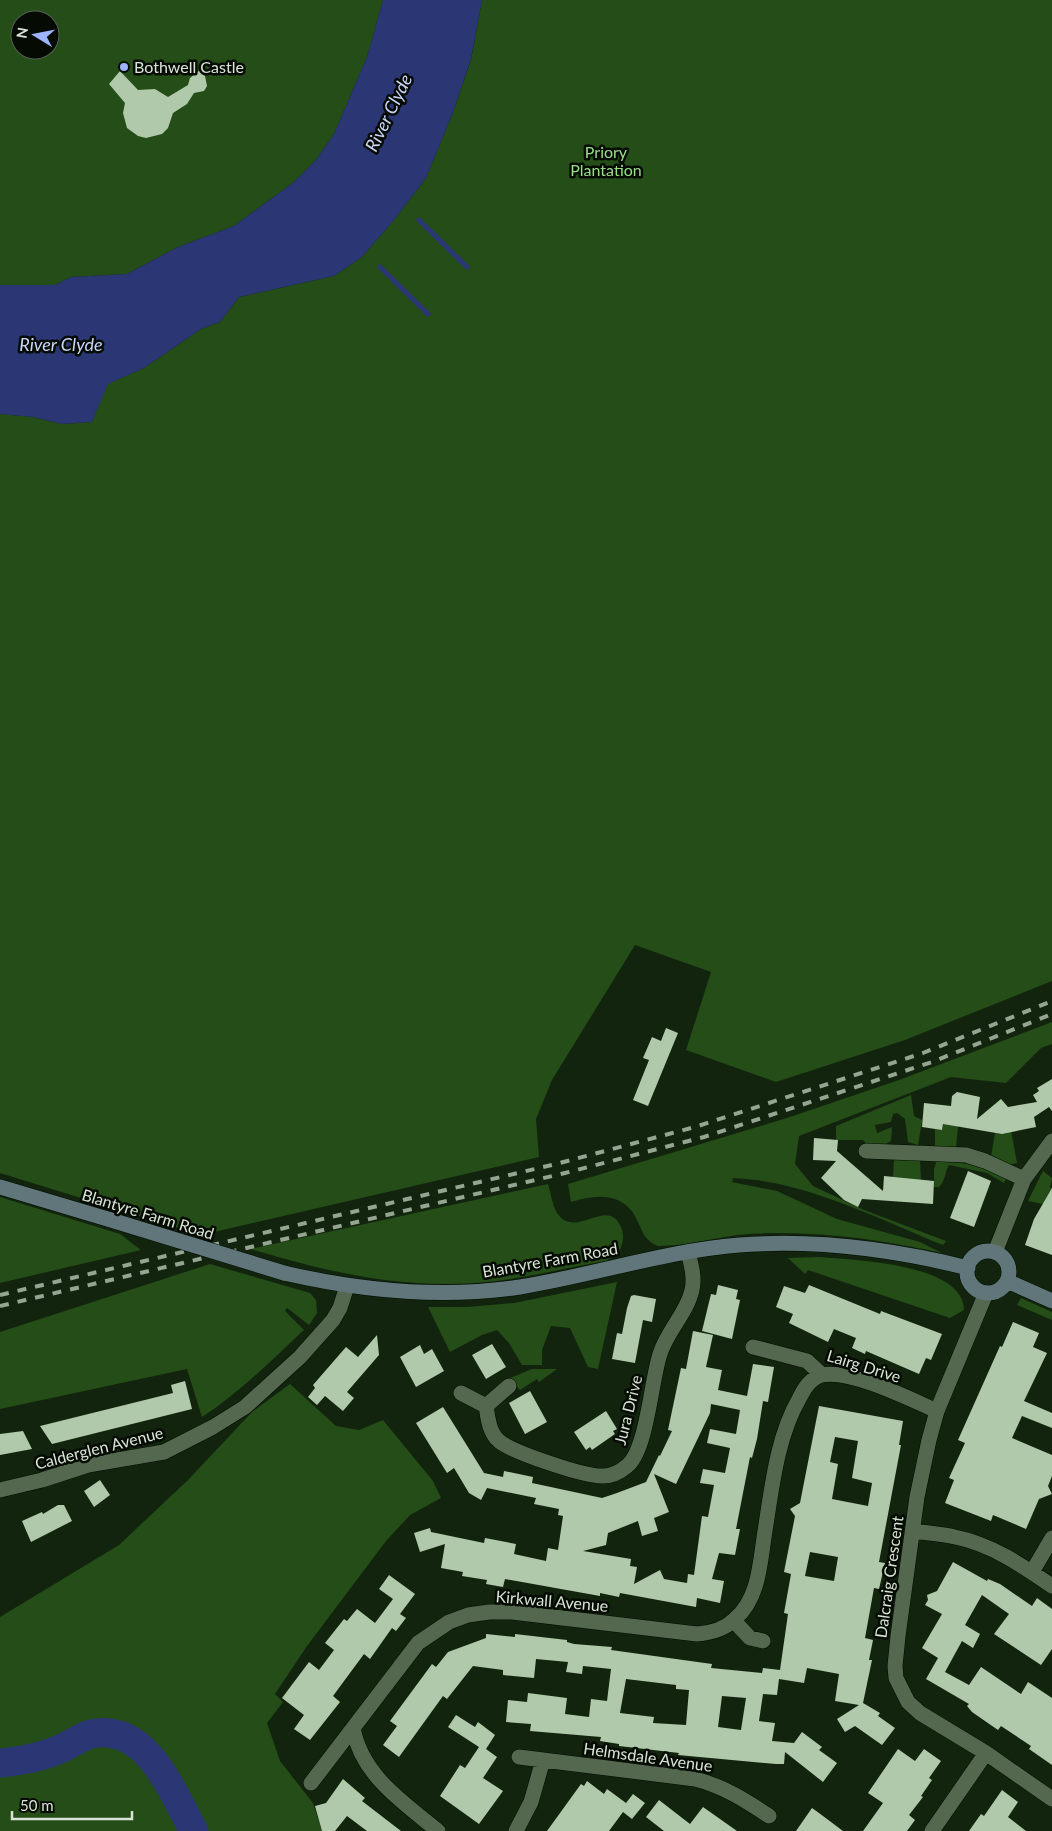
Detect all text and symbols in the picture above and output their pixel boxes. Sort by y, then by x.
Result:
north arrow [10,10,60,60]
text: N [12,26,31,39]
place label: Bothwell Castle [134,57,244,76]
marker: Bothwell Castle [118,61,130,73]
water label: River Clyde [360,70,416,155]
park label: Priory Plantation [570,142,642,179]
water label: River Clyde [19,333,103,355]
street label: Blantyre Farm Road [80,1184,217,1243]
street label: Blantyre Farm Road [481,1238,619,1281]
street label: Lairg Drive [825,1345,903,1386]
street label: Jura Drive [610,1373,645,1447]
street label: Calderglen Avenue [33,1422,165,1473]
street label: Dalcraig Crescent [871,1514,907,1639]
street label: Kirkwall Avenue [495,1586,609,1615]
street label: Helmsdale Avenue [582,1738,714,1775]
scale bar [12,1788,132,1820]
text: 50 m [20,1796,54,1814]

